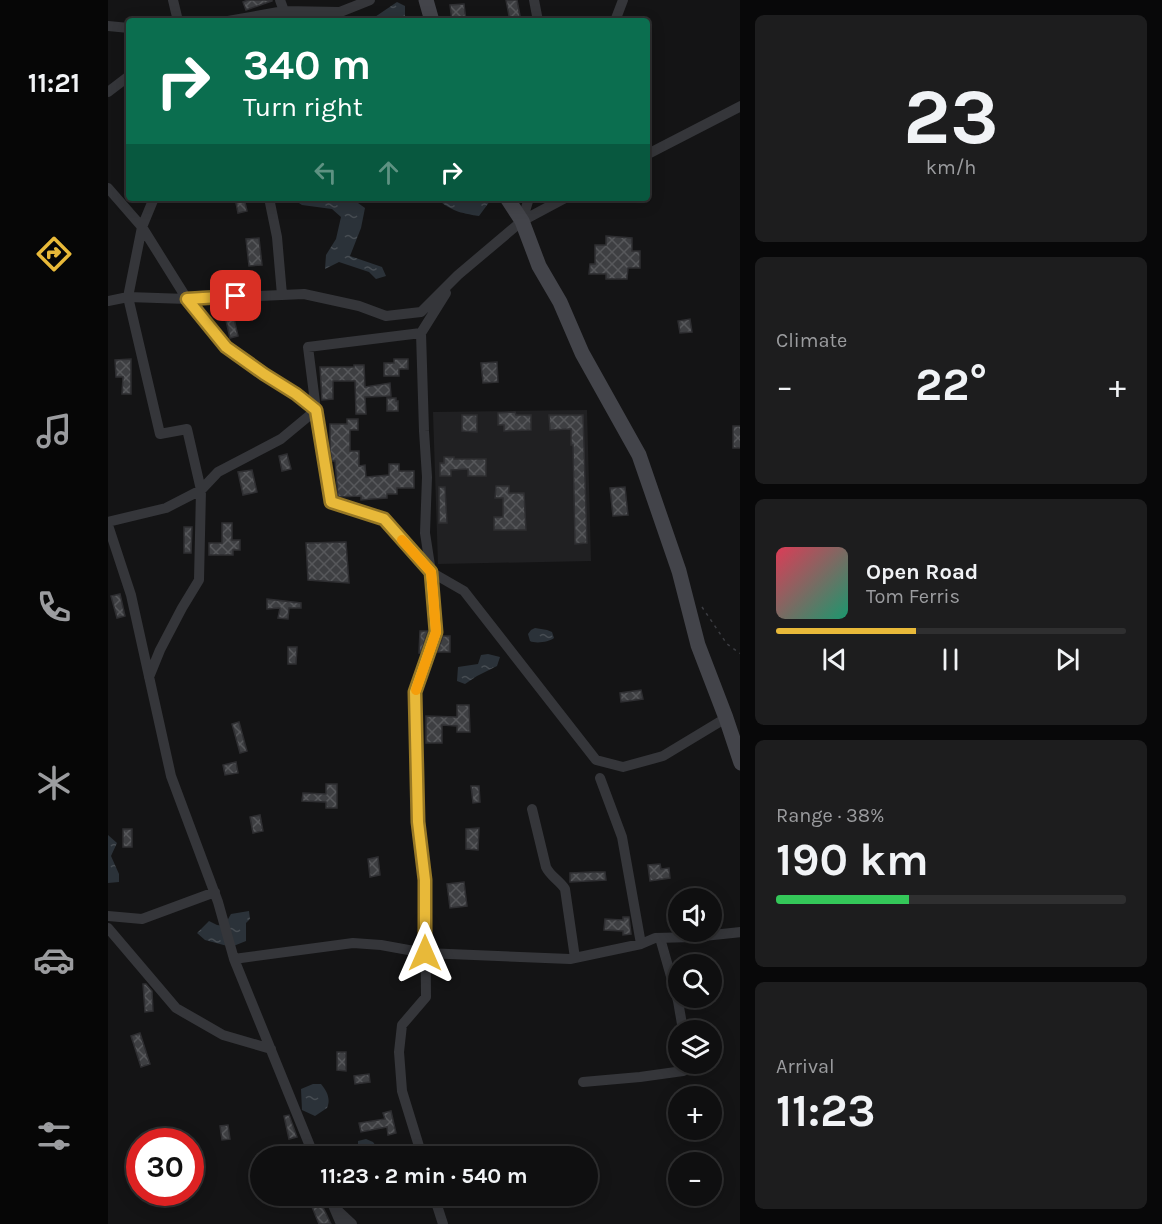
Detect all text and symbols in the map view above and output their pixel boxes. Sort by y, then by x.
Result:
text: 340 m [243,40,371,90]
icon: right [144,42,222,120]
text: 11:21 [28,67,80,99]
text: 23 [903,71,999,163]
text: Turn right [243,91,363,123]
icon: left [309,156,342,189]
icon: ahead [372,156,405,189]
icon: right [435,156,468,189]
text: km/h [926,156,976,179]
icon: directions [33,233,75,275]
pin [210,270,261,321]
icon: arrive [219,279,252,312]
text: Climate [776,329,847,352]
text: 22° [915,359,987,411]
text: − [776,367,793,405]
text: + [1109,367,1126,405]
icon: music [33,410,75,452]
text: Open Road [866,559,978,585]
text: Tom Ferris [866,585,960,608]
icon: phone [33,586,75,628]
icon: previous [818,643,851,676]
icon: pause [934,643,967,676]
icon: next [1051,643,1084,676]
icon: climate [33,762,75,804]
text: Range · 38% [776,804,885,827]
text: 190 km [776,834,929,886]
map controls [668,888,722,1206]
button: sound [668,888,722,942]
position arrow [393,921,457,985]
icon: car [33,939,75,981]
button: search [668,954,722,1008]
button: layers [668,1020,722,1074]
text: Arrival [776,1055,835,1078]
text: 11:23 [776,1085,875,1137]
button: + [668,1086,722,1140]
icon: filters [33,1115,75,1157]
speed limit sign: 30 [126,1128,204,1206]
button: − [668,1152,722,1206]
text: 11:23 · 2 min · 540 m [320,1163,528,1189]

